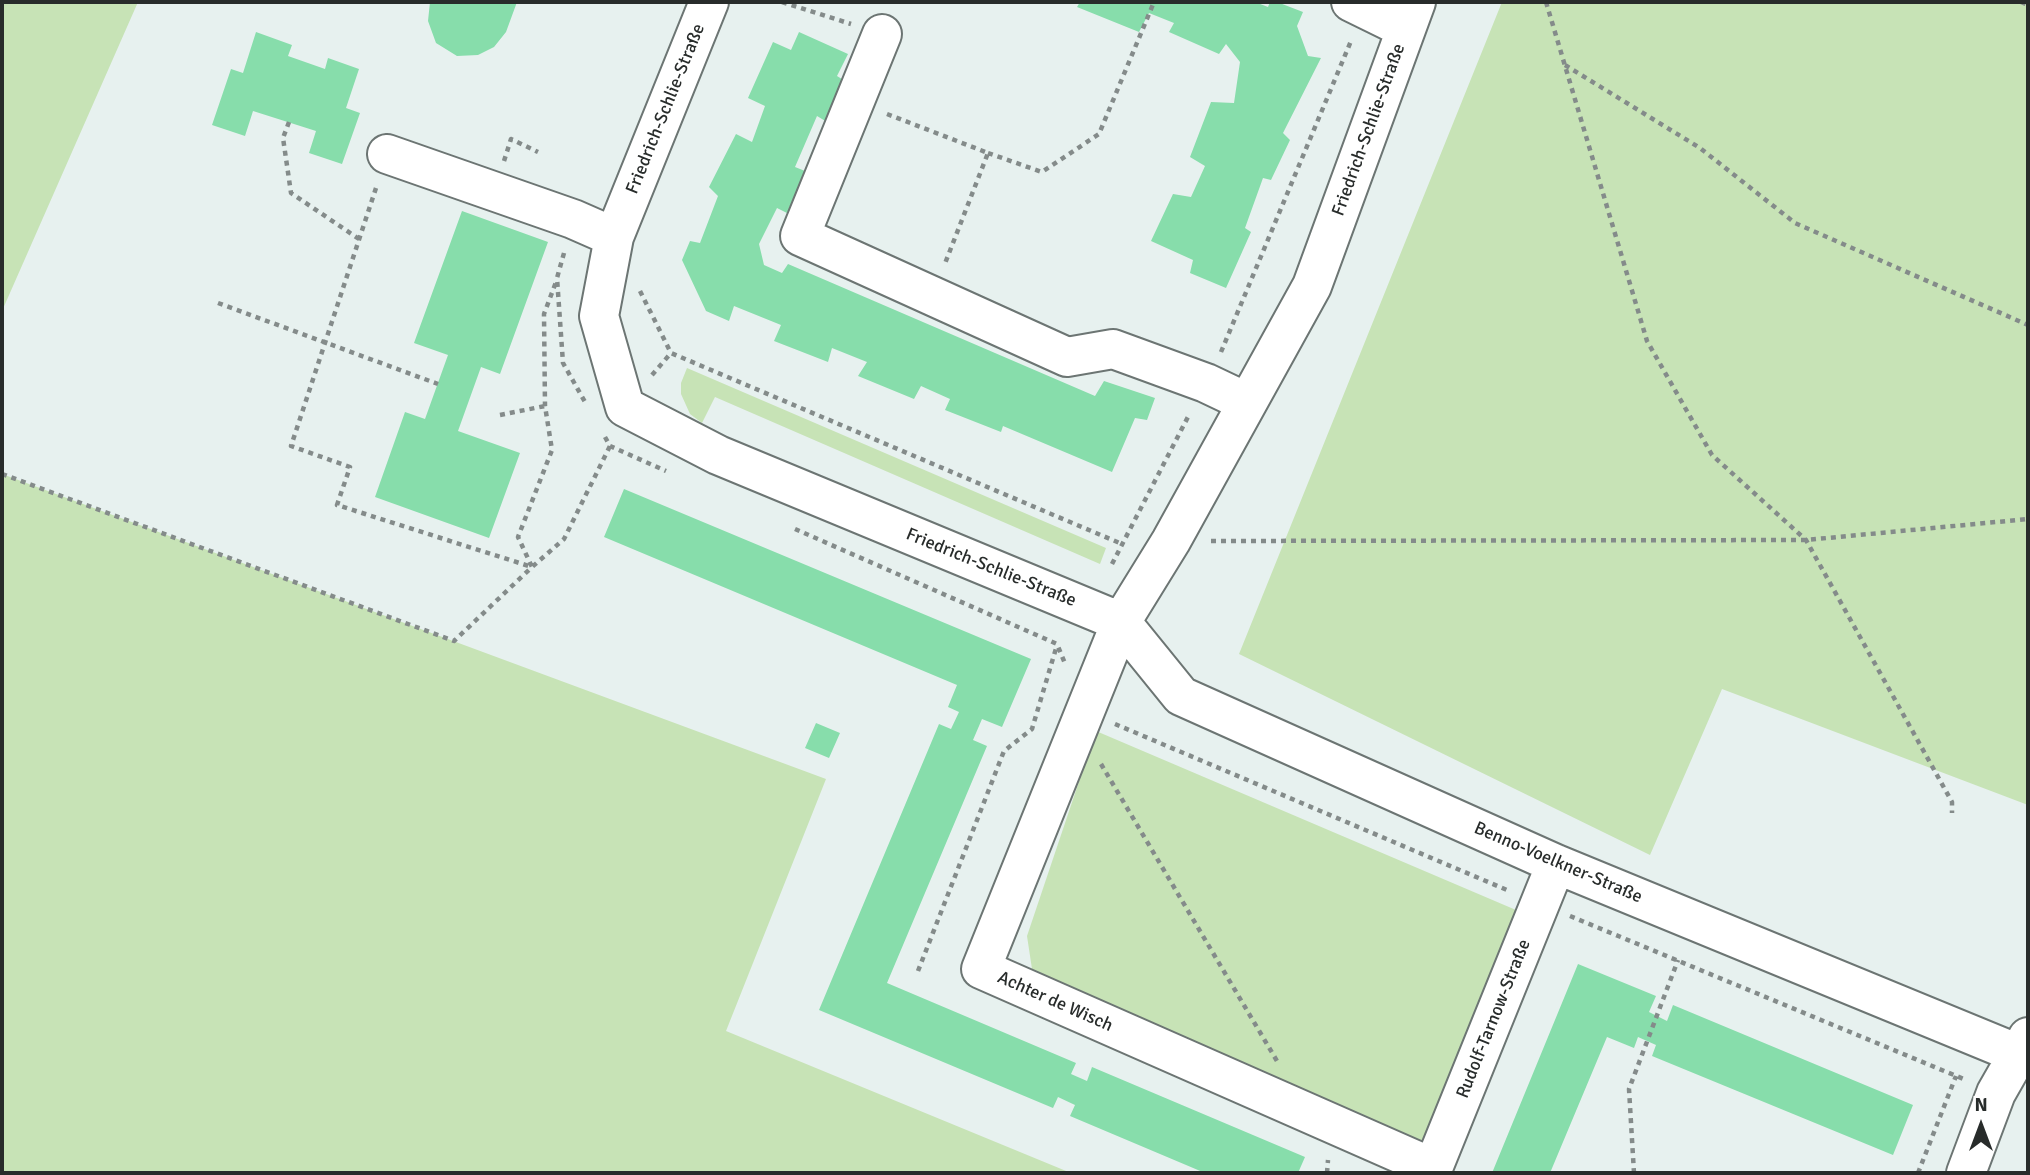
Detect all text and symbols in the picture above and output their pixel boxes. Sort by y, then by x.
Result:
street label: Friedrich-Schlie-Straße [622,21,710,197]
street label: Friedrich-Schlie-Straße [1328,41,1410,219]
street label: Friedrich-Schlie-Straße [903,524,1079,612]
street label: Benno-Voelkner-Straße [1471,818,1645,908]
street label: Rudolf-Tarnow-Straße [1452,936,1536,1102]
street label: Achter de Wisch [994,967,1116,1037]
north arrow [1946,1091,2016,1161]
text: N [1974,1093,1988,1117]

